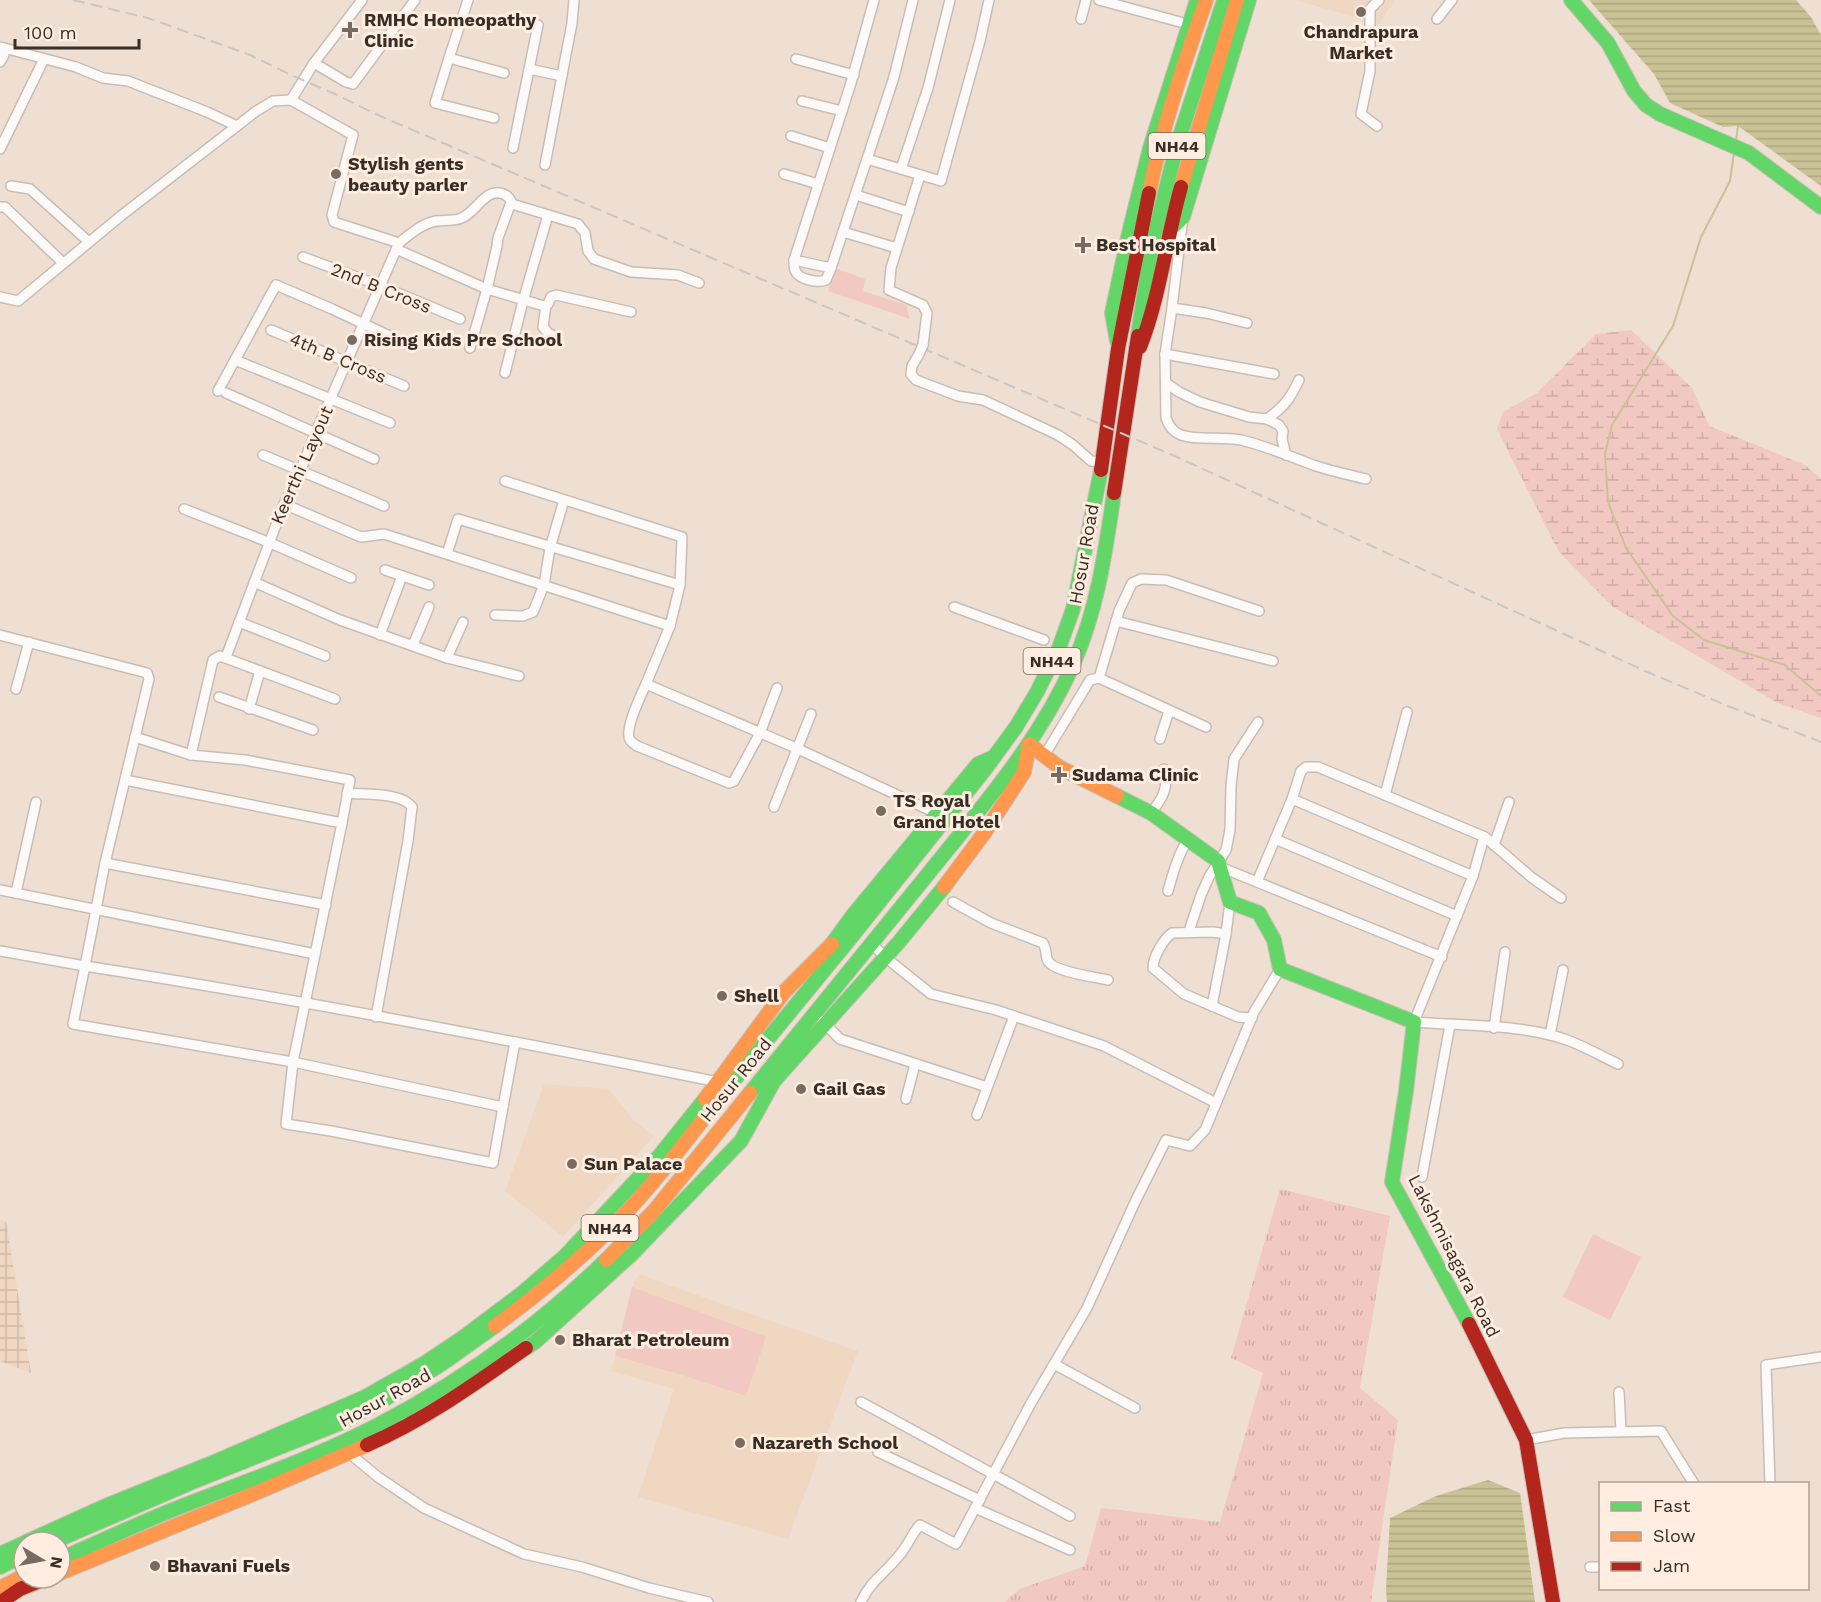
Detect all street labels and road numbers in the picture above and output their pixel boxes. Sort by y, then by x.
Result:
road number: NH44 [1148,133,1206,159]
street label: 2nd B Cross [328,258,434,317]
street label: 4th B Cross [287,328,390,387]
street label: Keerthi Layout [266,402,337,527]
street label: Hosur Road [1064,502,1103,606]
road number: NH44 [1024,648,1080,674]
street label: Hosur Road [696,1034,776,1126]
street label: Lakshmisagara Road [1404,1171,1505,1341]
road number: NH44 [582,1215,638,1241]
street label: Hosur Road [335,1364,434,1431]

